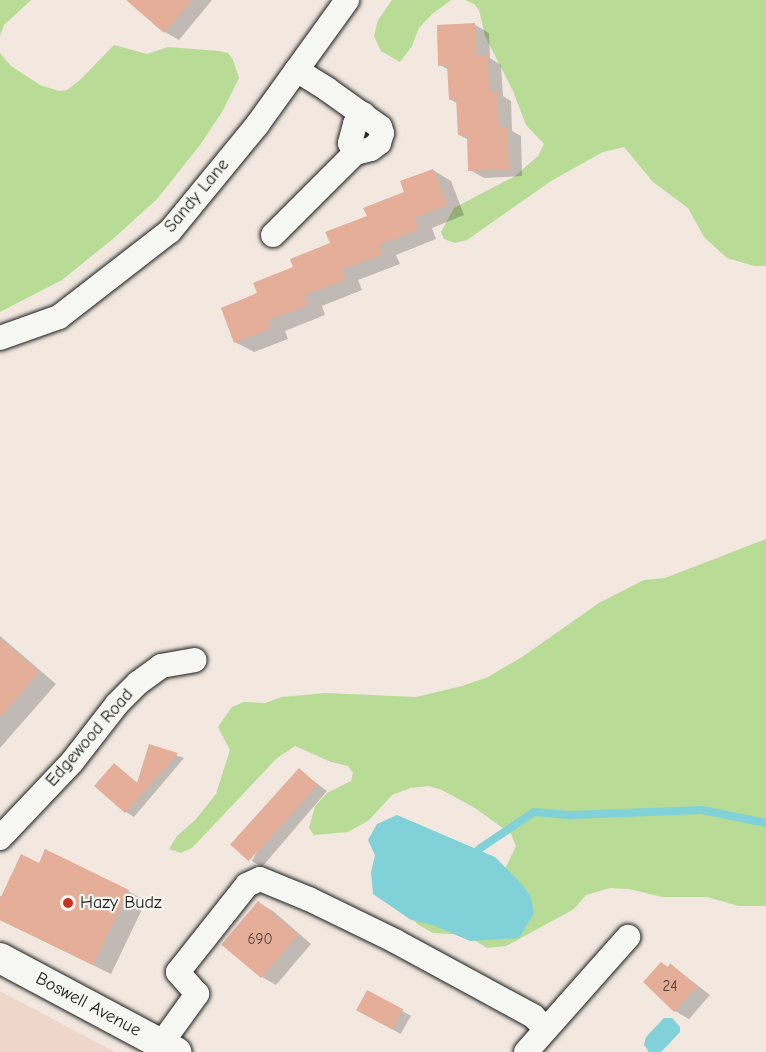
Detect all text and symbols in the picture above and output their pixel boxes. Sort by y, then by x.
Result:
street label: Sandy Lane [160,155,234,237]
street label: Edgewood Road [42,685,138,791]
place label: Hazy Budz [80,892,162,914]
marker: Hazy Budz [61,896,75,910]
house number: 690 [247,931,273,949]
street label: Boswell Avenue [32,968,144,1042]
house number: 24 [662,978,678,996]

